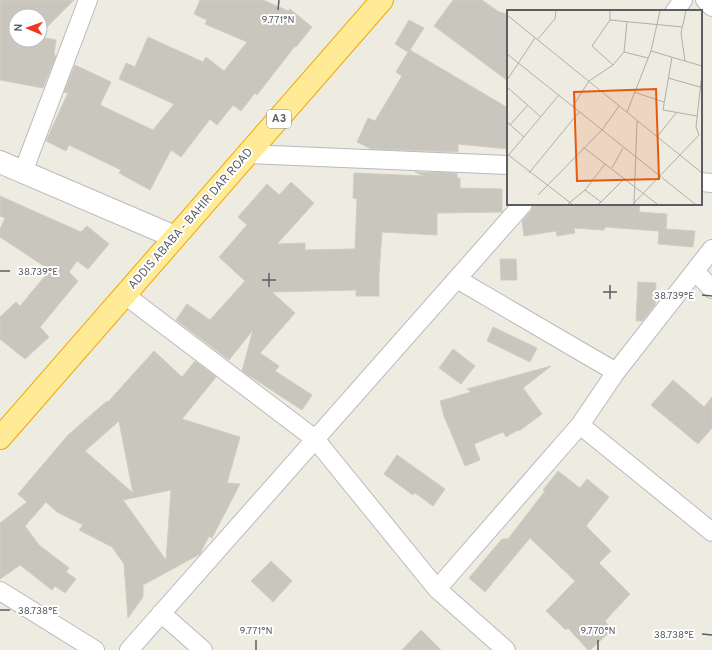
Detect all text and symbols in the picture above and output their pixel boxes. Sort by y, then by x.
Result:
north arrow [8,8,48,48]
inset map [507,10,702,205]
text: 9.771°N [261,14,295,27]
text: N [12,23,26,32]
road number: A3 [267,110,291,128]
street label: ADDIS ABABA - BAHIR DAR ROAD [125,145,257,293]
text: 38.739°E [18,266,58,279]
text: 38.739°E [654,290,694,303]
text: 38.738°E [18,605,58,618]
text: 9.771°N [239,625,273,638]
text: 9.770°N [580,625,616,638]
text: 38.738°E [654,629,694,642]

